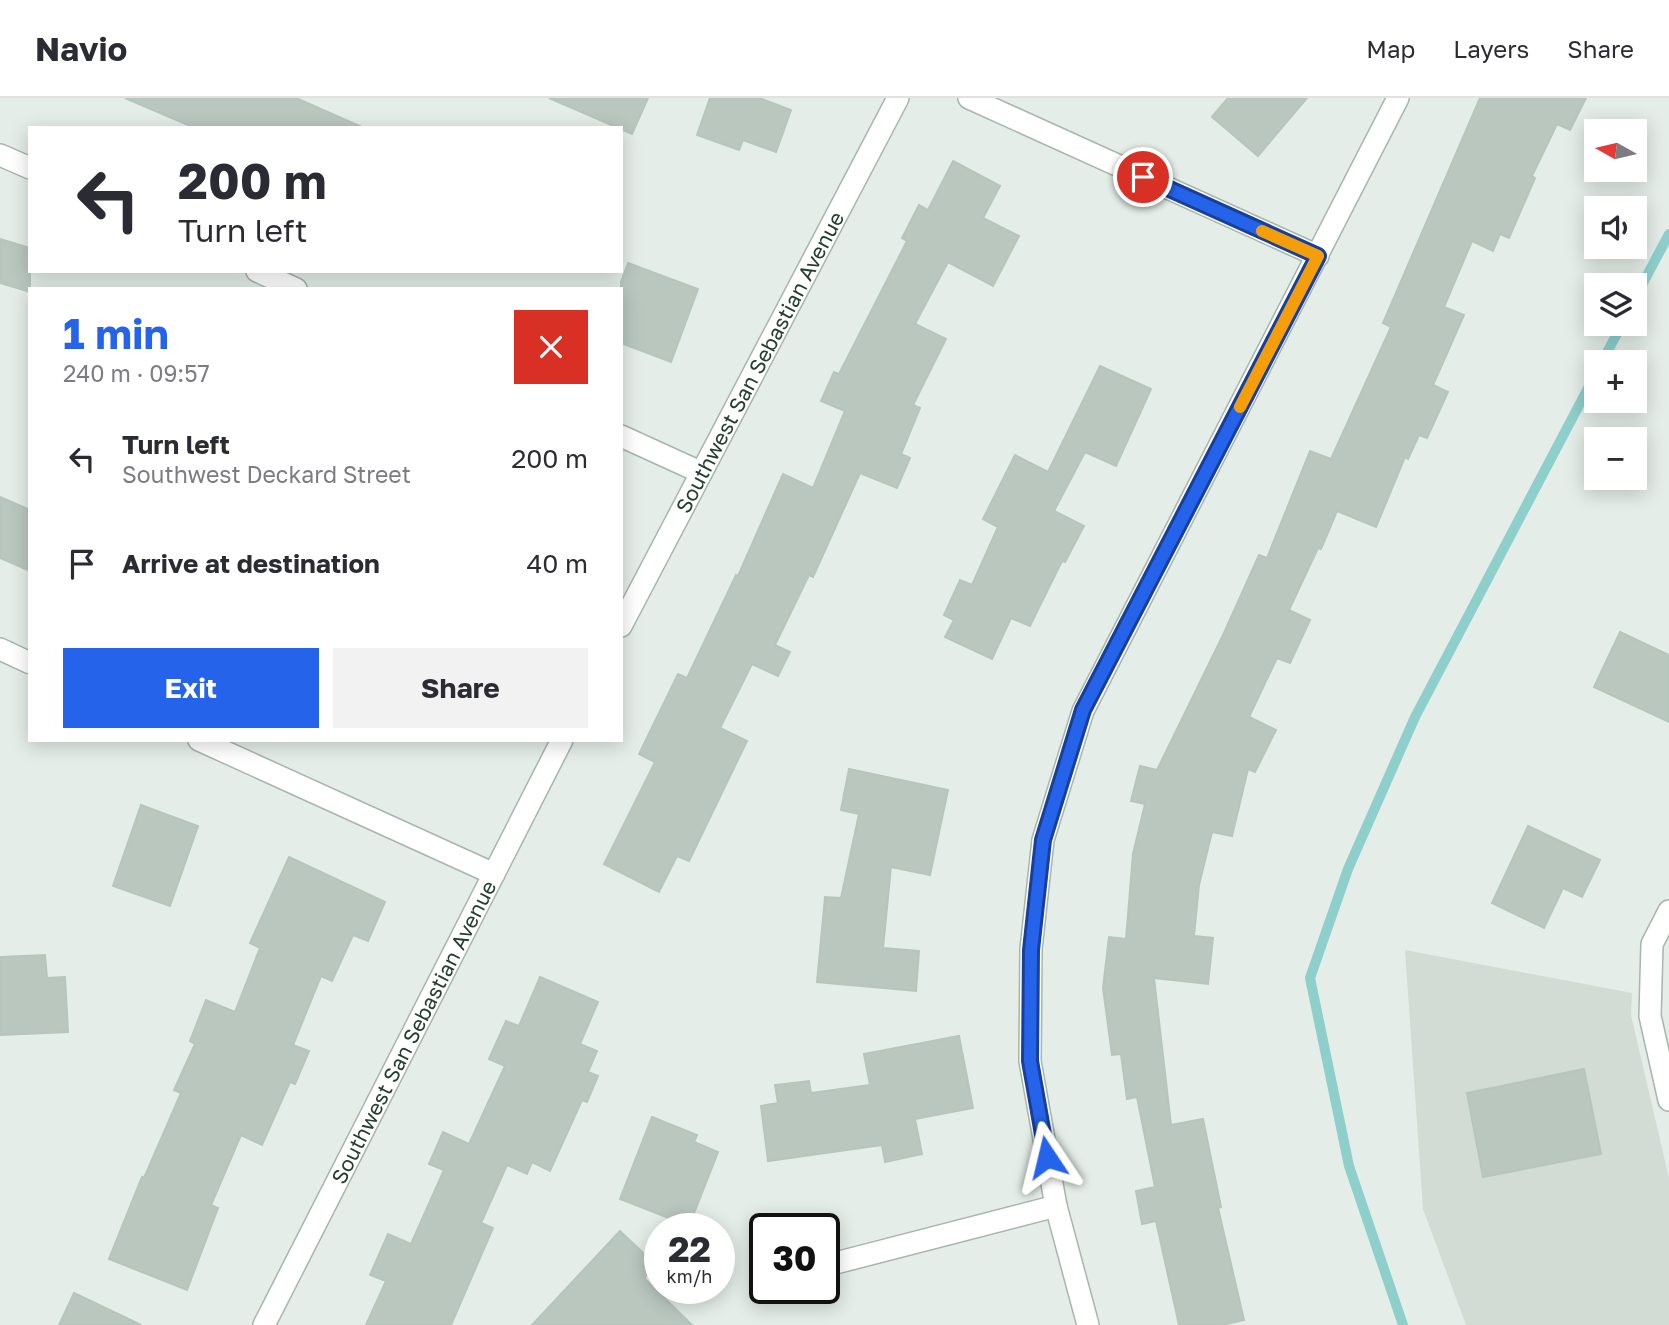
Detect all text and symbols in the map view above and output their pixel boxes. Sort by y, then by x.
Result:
text: Navio [35,29,127,68]
text: Map [1366,34,1415,63]
text: Layers [1453,34,1529,63]
text: Share [1567,34,1634,63]
north arrow [1584,119,1647,182]
map controls [1584,119,1647,490]
pin [1113,147,1173,207]
text: 200 m [178,151,327,210]
icon: left [63,154,154,245]
icon: arrive [1124,158,1162,196]
button: sound [1584,196,1647,259]
street label: Southwest San Sebastian Avenue [670,207,849,517]
text: Turn left [178,211,307,249]
button: layers [1584,273,1647,336]
text: 1 min [63,308,169,358]
button: close [514,310,588,384]
button: + [1584,350,1647,413]
text: 240 m · 09:57 [63,359,210,387]
button: − [1584,427,1647,490]
text: Turn left [122,429,230,460]
icon: left [63,440,101,478]
text: 200 m [511,443,588,474]
text: Southwest Deckard Street [122,460,411,488]
icon: arrive [63,545,101,583]
text: Arrive at destination [122,548,380,579]
text: 40 m [527,548,588,579]
button: Exit [63,648,319,728]
button: Share [333,648,588,728]
street label: Southwest San Sebastian Avenue [325,876,501,1188]
position arrow [1010,1120,1084,1194]
speed limit sign: 30 [749,1213,840,1304]
text: 22 [668,1228,711,1270]
text: km/h [667,1265,712,1287]

